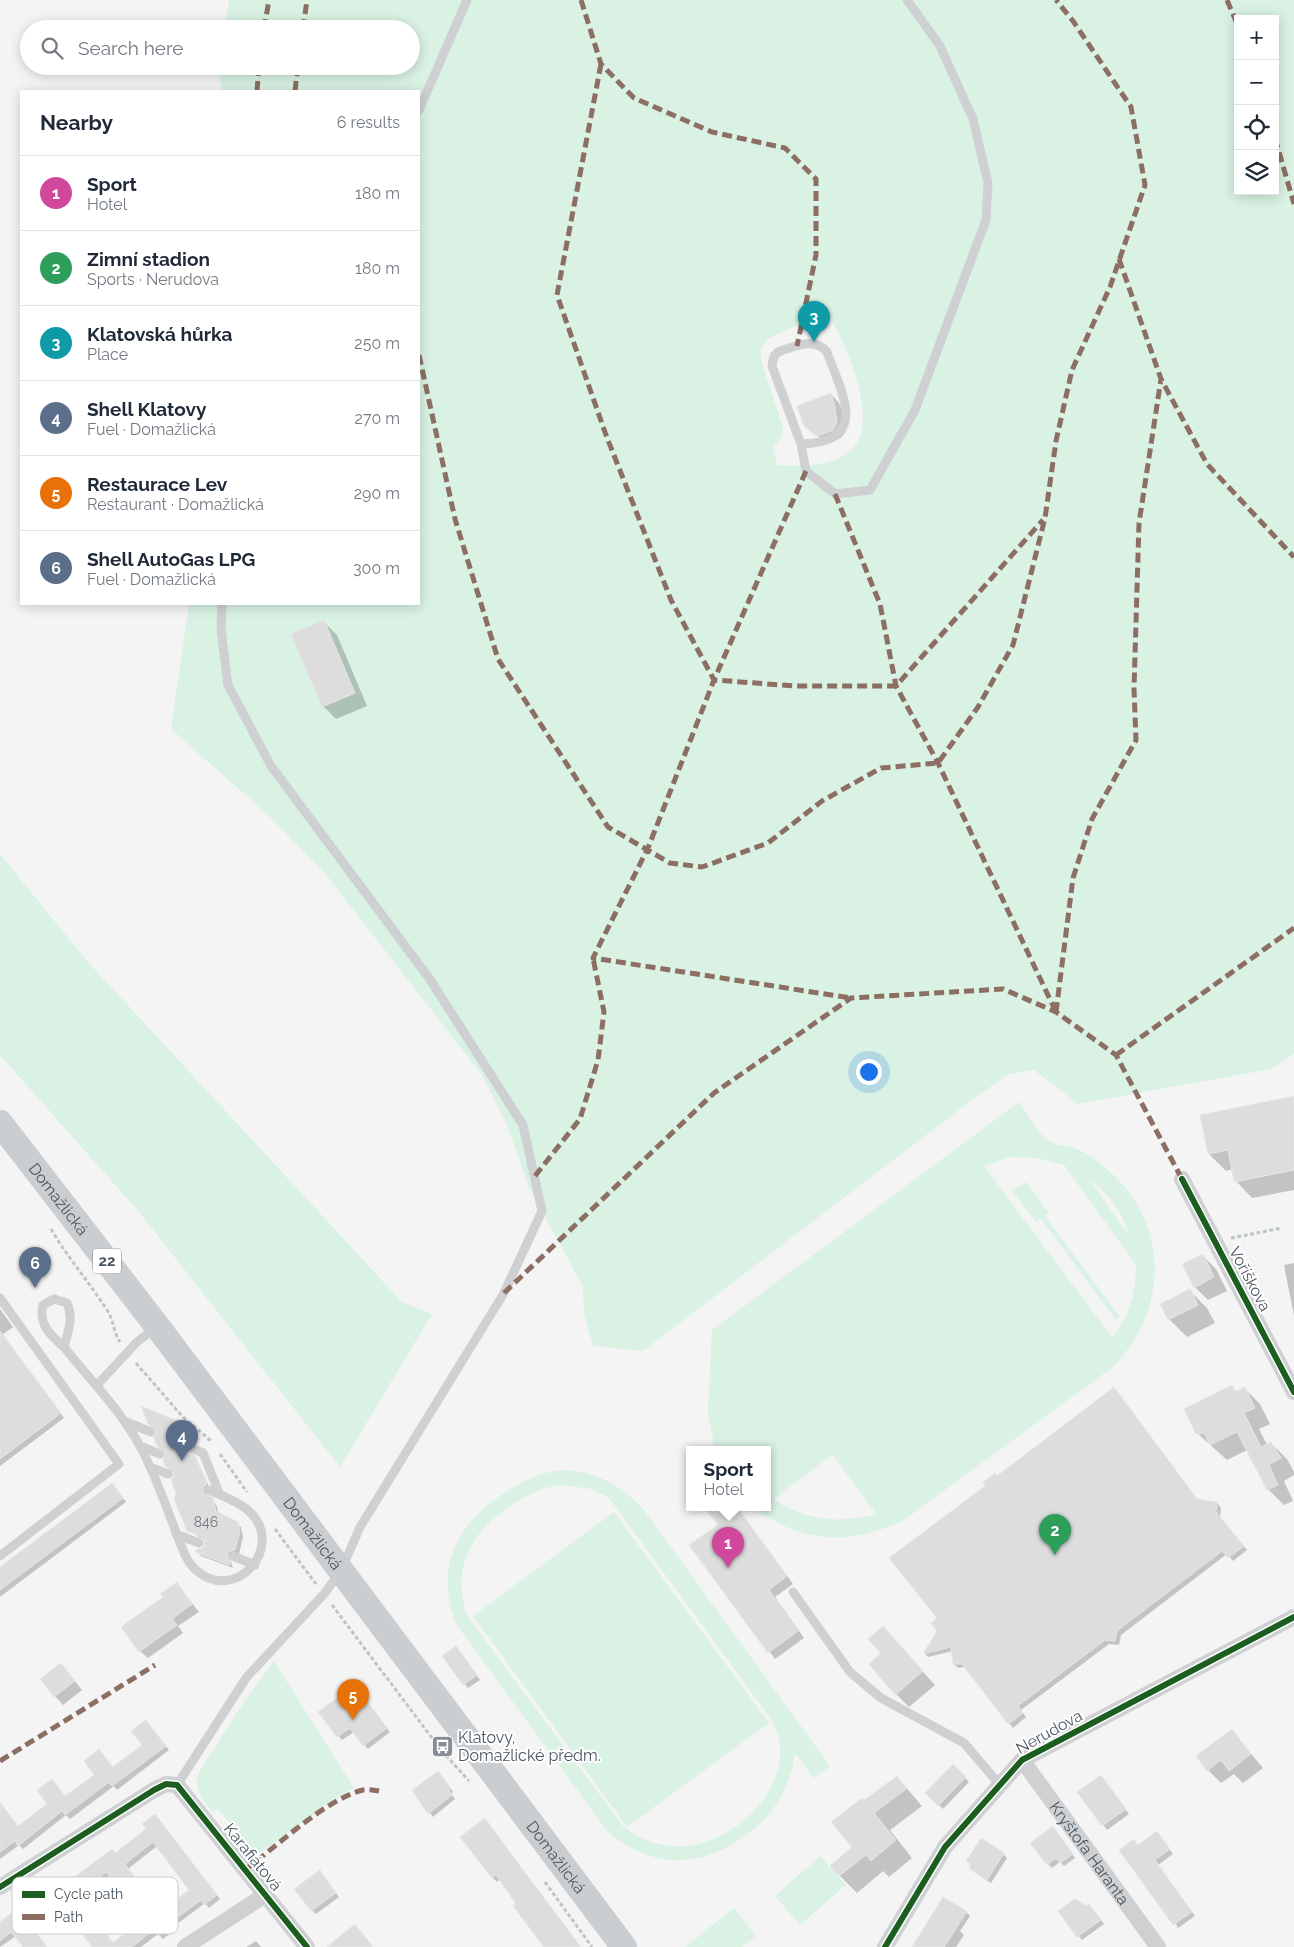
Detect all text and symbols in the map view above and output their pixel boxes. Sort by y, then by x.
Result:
map controls [1234,15,1279,195]
button: + [1234,15,1279,60]
search box [20,20,420,75]
icon: search [38,34,66,62]
text: Search here [78,37,184,59]
button: − [1234,60,1279,105]
button: locate [1234,105,1279,150]
text: Nearby [40,110,113,135]
text: 6 results [337,113,400,132]
button: layers [1234,150,1279,195]
text: Sport [87,173,137,195]
text: 1 [52,184,60,203]
text: 180 m [355,184,400,203]
text: Hotel [87,195,127,214]
text: Zimní stadion [87,248,210,270]
text: 2 [51,259,61,278]
text: 180 m [355,259,400,278]
text: Sports · Nerudova [87,270,219,289]
pin: 3 [798,301,830,342]
text: Klatovská hůrka [87,323,232,345]
text: 3 [52,334,60,353]
text: 250 m [354,334,400,353]
text: Place [87,345,128,364]
text: Shell Klatovy [87,398,206,420]
text: 4 [51,409,61,428]
text: 270 m [355,409,400,428]
text: Fuel · Domažlická [87,420,216,439]
text: Restaurace Lev [87,473,227,495]
text: 5 [52,484,60,503]
text: 290 m [354,484,400,503]
text: Restaurant · Domažlická [87,495,264,514]
text: Shell AutoGas LPG [87,548,255,570]
text: 6 [51,559,61,578]
text: 300 m [353,559,400,578]
text: Fuel · Domažlická [87,570,216,589]
your location [856,1059,882,1085]
street label: Domažlická [25,1159,93,1239]
street label: Voříškova [1225,1243,1275,1315]
pin: 6 [19,1247,51,1288]
road number: 22 [93,1248,121,1274]
pin: 4 [166,1420,198,1461]
popup [686,1446,771,1511]
text: Sport [704,1458,753,1480]
text: Hotel [704,1480,744,1499]
street label: Domažlická [279,1493,346,1573]
house number: 846 [194,1514,218,1530]
pin: 2 [1039,1514,1071,1555]
pin: 1 [712,1527,744,1568]
pin: 5 [337,1679,369,1720]
street label: Nerudova [1012,1706,1086,1758]
place label: Klatovy, Domažlické předm. [458,1728,601,1765]
bus stop icon: Klatovy, Domažlické předm. [430,1734,454,1758]
street label: Kryštofa Haranta [1046,1798,1133,1908]
street label: Domažlická [523,1817,590,1897]
street label: Karafiátová [220,1819,286,1895]
legend [12,1877,178,1934]
text: Cycle path [54,1886,123,1902]
text: Path [54,1909,83,1925]

